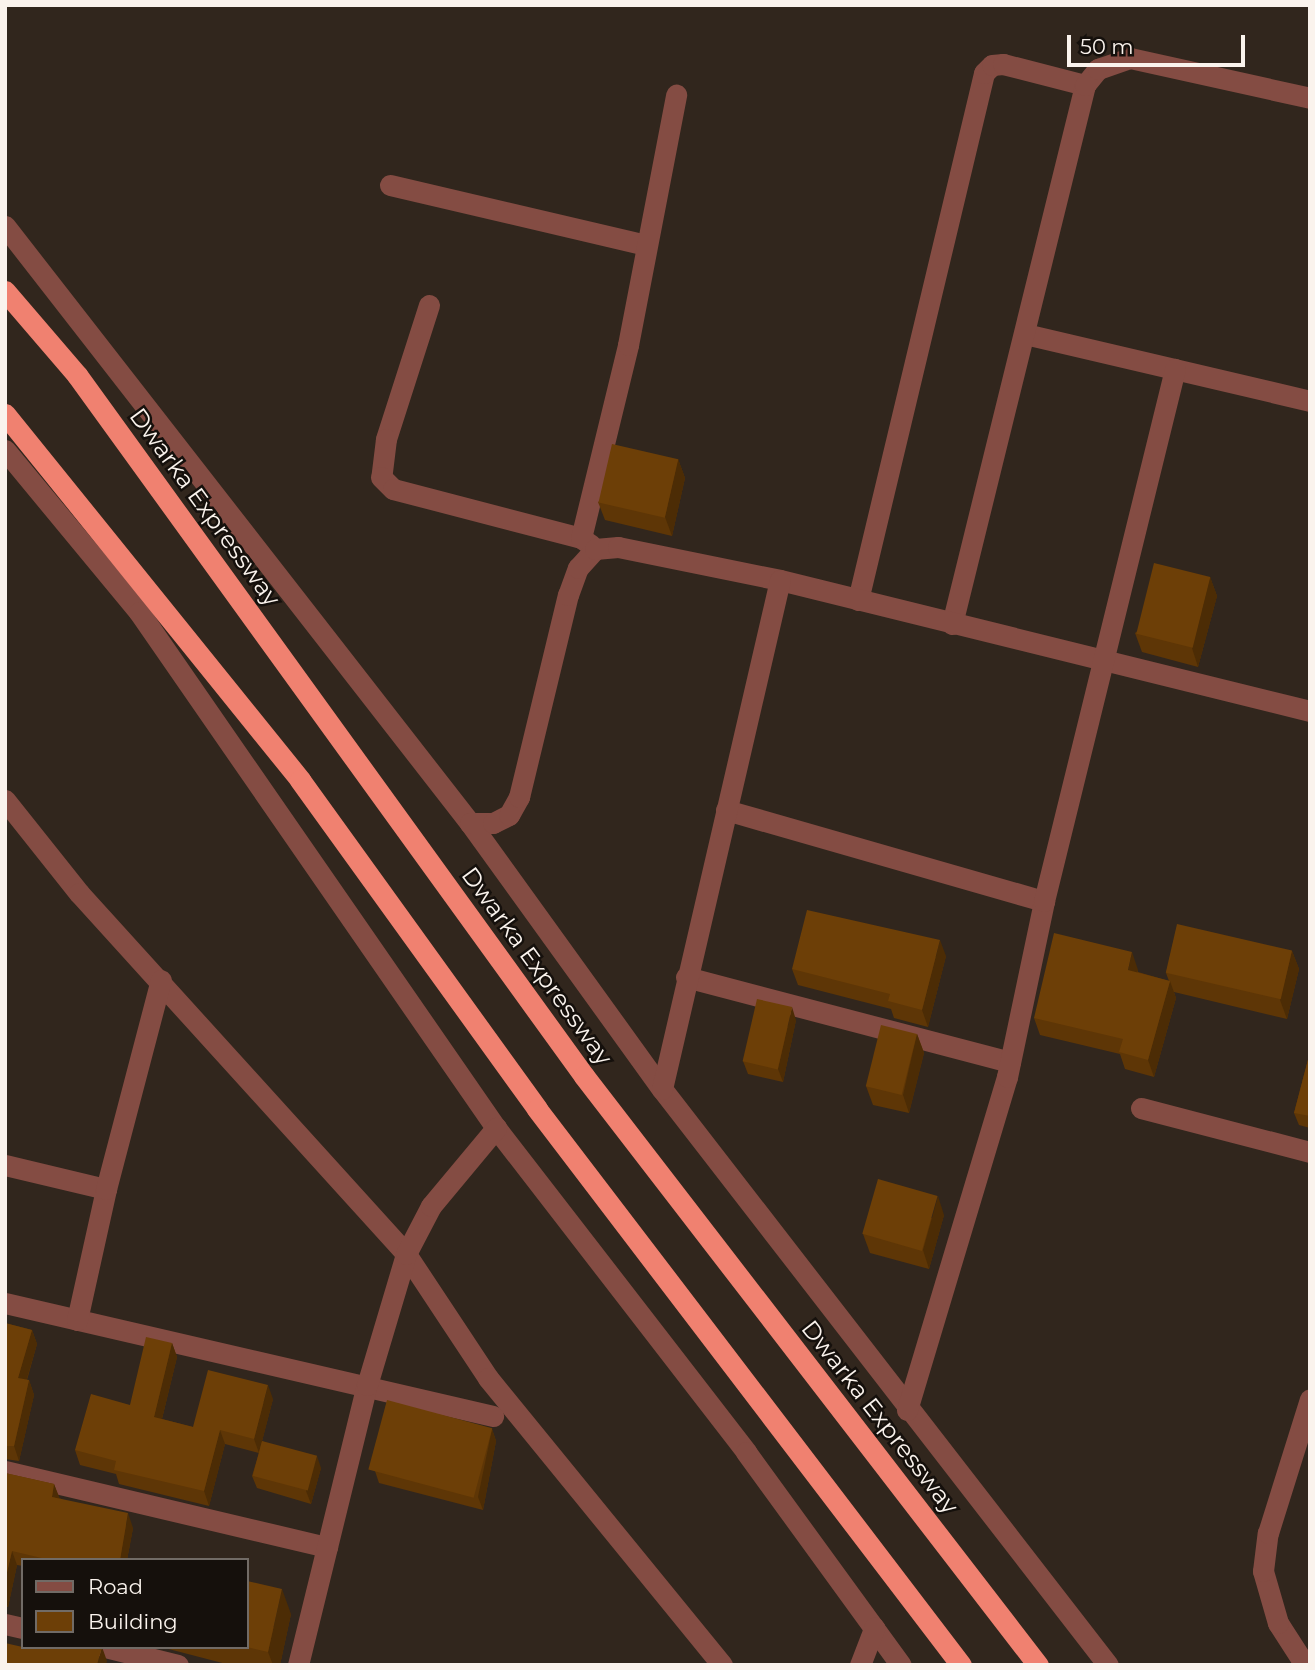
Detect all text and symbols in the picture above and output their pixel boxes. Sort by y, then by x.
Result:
scale bar [1070,21,1248,65]
text: 50 m [1080,34,1134,59]
street label: Dwarka Expressway [123,402,287,612]
street label: Dwarka Expressway [455,861,619,1071]
street label: Dwarka Expressway [795,1314,965,1520]
legend [21,1558,248,1649]
text: Road [88,1574,143,1599]
text: Building [88,1609,178,1634]

